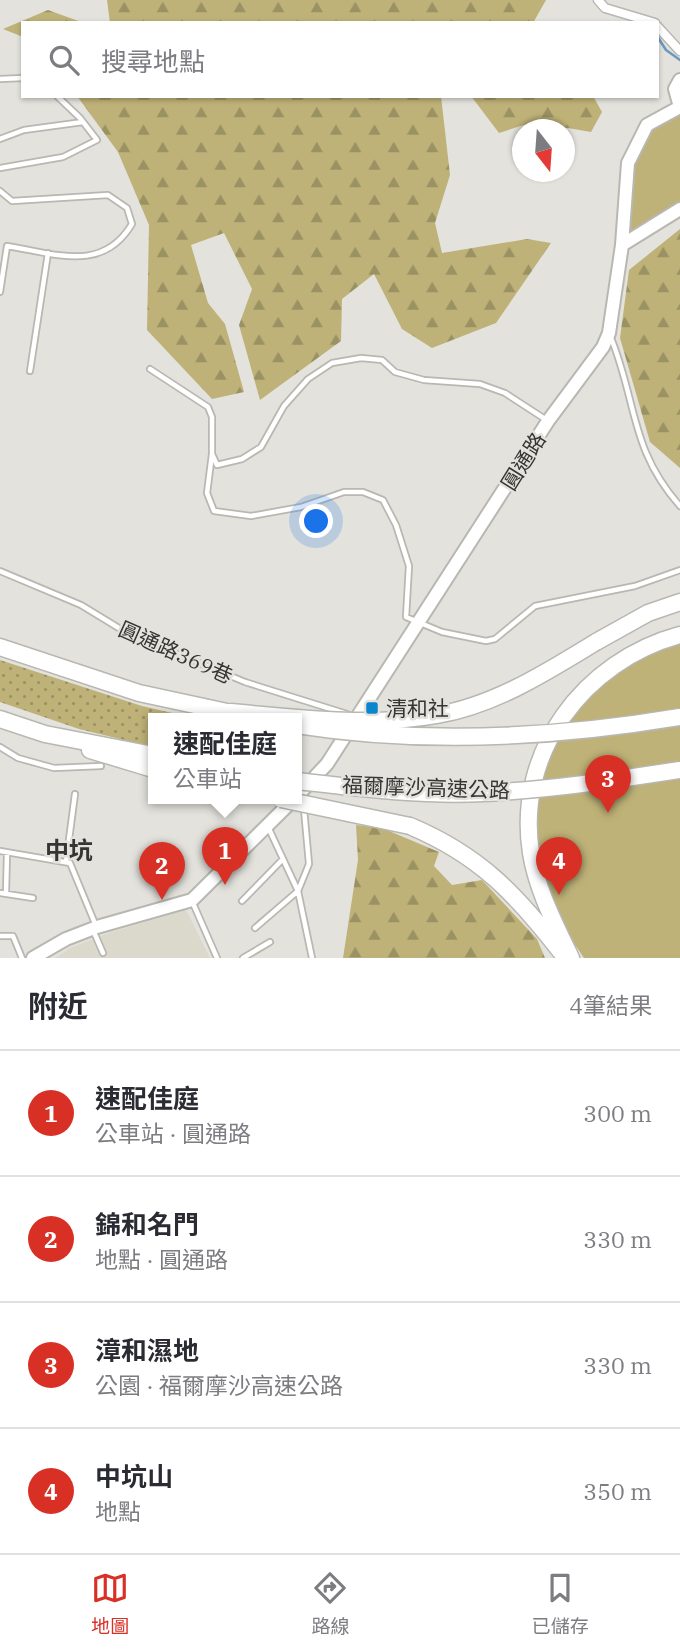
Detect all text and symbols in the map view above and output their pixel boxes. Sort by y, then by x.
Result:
search box [21,21,659,98]
icon: search [45,41,83,79]
text: 搜尋地點 [101,44,205,78]
north arrow [512,119,575,182]
street label: 圓通路 [494,427,552,495]
your location [299,504,333,538]
street label: 圓通路369巷 [115,614,237,690]
place label: 清和社 [386,694,449,722]
marker: 清和社 [364,700,380,716]
popup [148,713,302,804]
text: 速配佳庭 [173,726,277,760]
pin: 3 [585,755,631,813]
text: 公車站 [173,763,242,793]
street label: 福爾摩沙高速公路 [342,770,510,804]
pin: 1 [202,827,248,885]
district label: 中坑 [45,834,93,866]
pin: 4 [536,837,582,895]
pin: 2 [139,842,185,900]
text: 附近 [28,986,88,1025]
text: 4筆結果 [569,990,652,1020]
text: 速配佳庭 [95,1081,199,1115]
text: 1 [44,1098,58,1128]
text: 300 m [583,1098,652,1128]
text: 公車站 · 圓通路 [95,1118,251,1148]
text: 錦和名門 [95,1207,199,1241]
text: 2 [44,1224,58,1254]
text: 330 m [583,1224,652,1254]
text: 地點 · 圓通路 [95,1244,228,1274]
text: 漳和濕地 [95,1333,199,1367]
text: 3 [44,1350,58,1380]
text: 330 m [583,1350,652,1380]
text: 公園 · 福爾摩沙高速公路 [95,1370,343,1400]
text: 中坑山 [95,1459,173,1493]
text: 4 [44,1476,58,1506]
text: 350 m [583,1476,652,1506]
text: 地點 [95,1496,141,1526]
tab: 地圖 [91,1569,129,1638]
tab: 路線 [311,1569,350,1638]
tab: 已儲存 [532,1569,589,1638]

